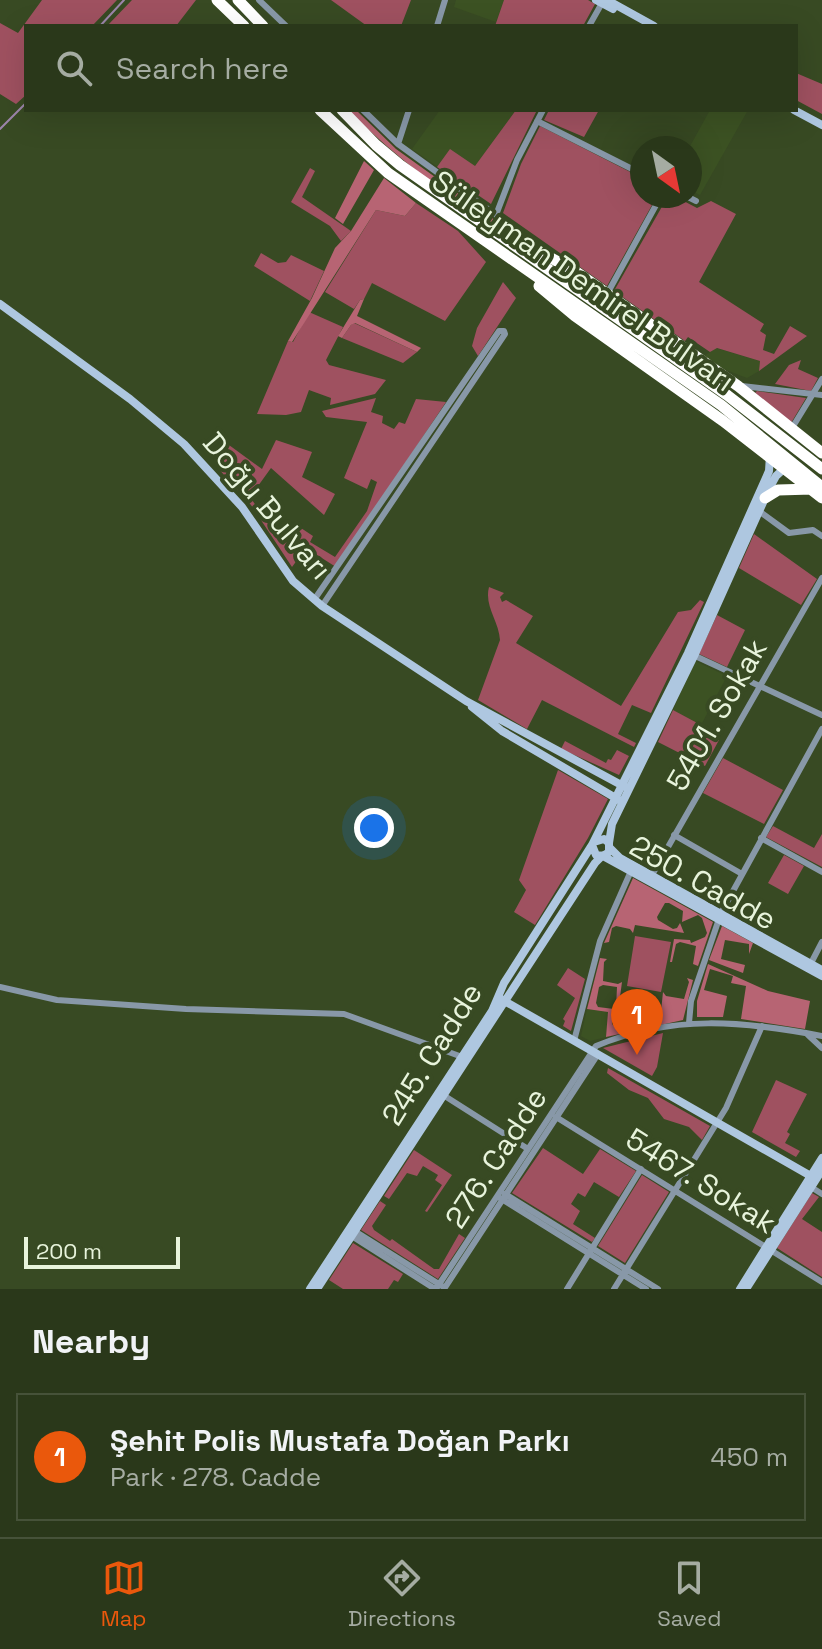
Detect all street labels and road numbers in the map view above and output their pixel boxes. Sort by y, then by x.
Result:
street label: Süleyman Demirel Bulvarı [424,161,742,400]
street label: Doğu Bulvarı [194,424,340,588]
street label: 5401. Sokak [657,632,776,798]
street label: 250. Cadde [623,826,783,939]
street label: 245. Cadde [372,975,491,1132]
street label: 276. Cadde [436,1080,555,1235]
street label: 5467. Sokak [619,1119,784,1242]

